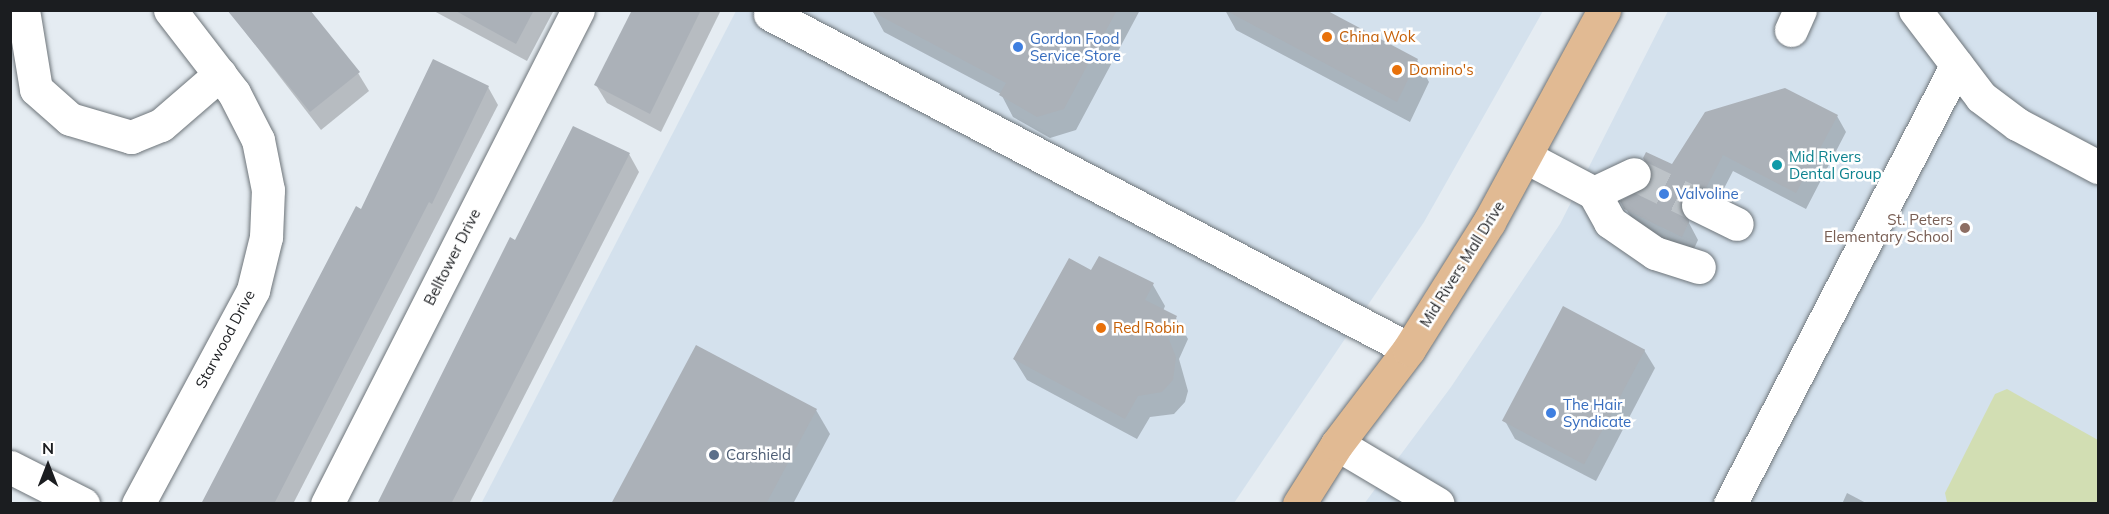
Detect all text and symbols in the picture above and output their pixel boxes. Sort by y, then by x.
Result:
place label: China Wok [1339,28,1415,46]
place label: Gordon Food Service Store [1030,29,1121,64]
marker: China Wok [1320,30,1334,44]
marker: Gordon Food Service Store [1011,40,1025,54]
place label: Domino's [1409,61,1474,79]
marker: Domino's [1390,63,1404,77]
place label: Mid Rivers Dental Group [1789,147,1881,182]
marker: Mid Rivers Dental Group [1770,158,1784,172]
place label: Valvoline [1676,185,1739,203]
marker: Valvoline [1657,187,1671,201]
street label: Mid Rivers Mall Drive [1416,198,1508,330]
street label: Belltower Drive [420,206,484,308]
place label: St. Peters Elementary School [1824,210,1953,245]
marker: St. Peters Elementary School [1958,221,1972,235]
street label: Starwood Drive [192,287,258,391]
place label: Red Robin [1113,319,1184,337]
marker: Red Robin [1094,321,1108,335]
place label: The Hair Syndicate [1563,395,1631,430]
marker: The Hair Syndicate [1544,406,1558,420]
north arrow [18,436,78,496]
text: N [42,438,54,458]
place label: Carshield [726,446,791,464]
marker: Carshield [707,448,721,462]

